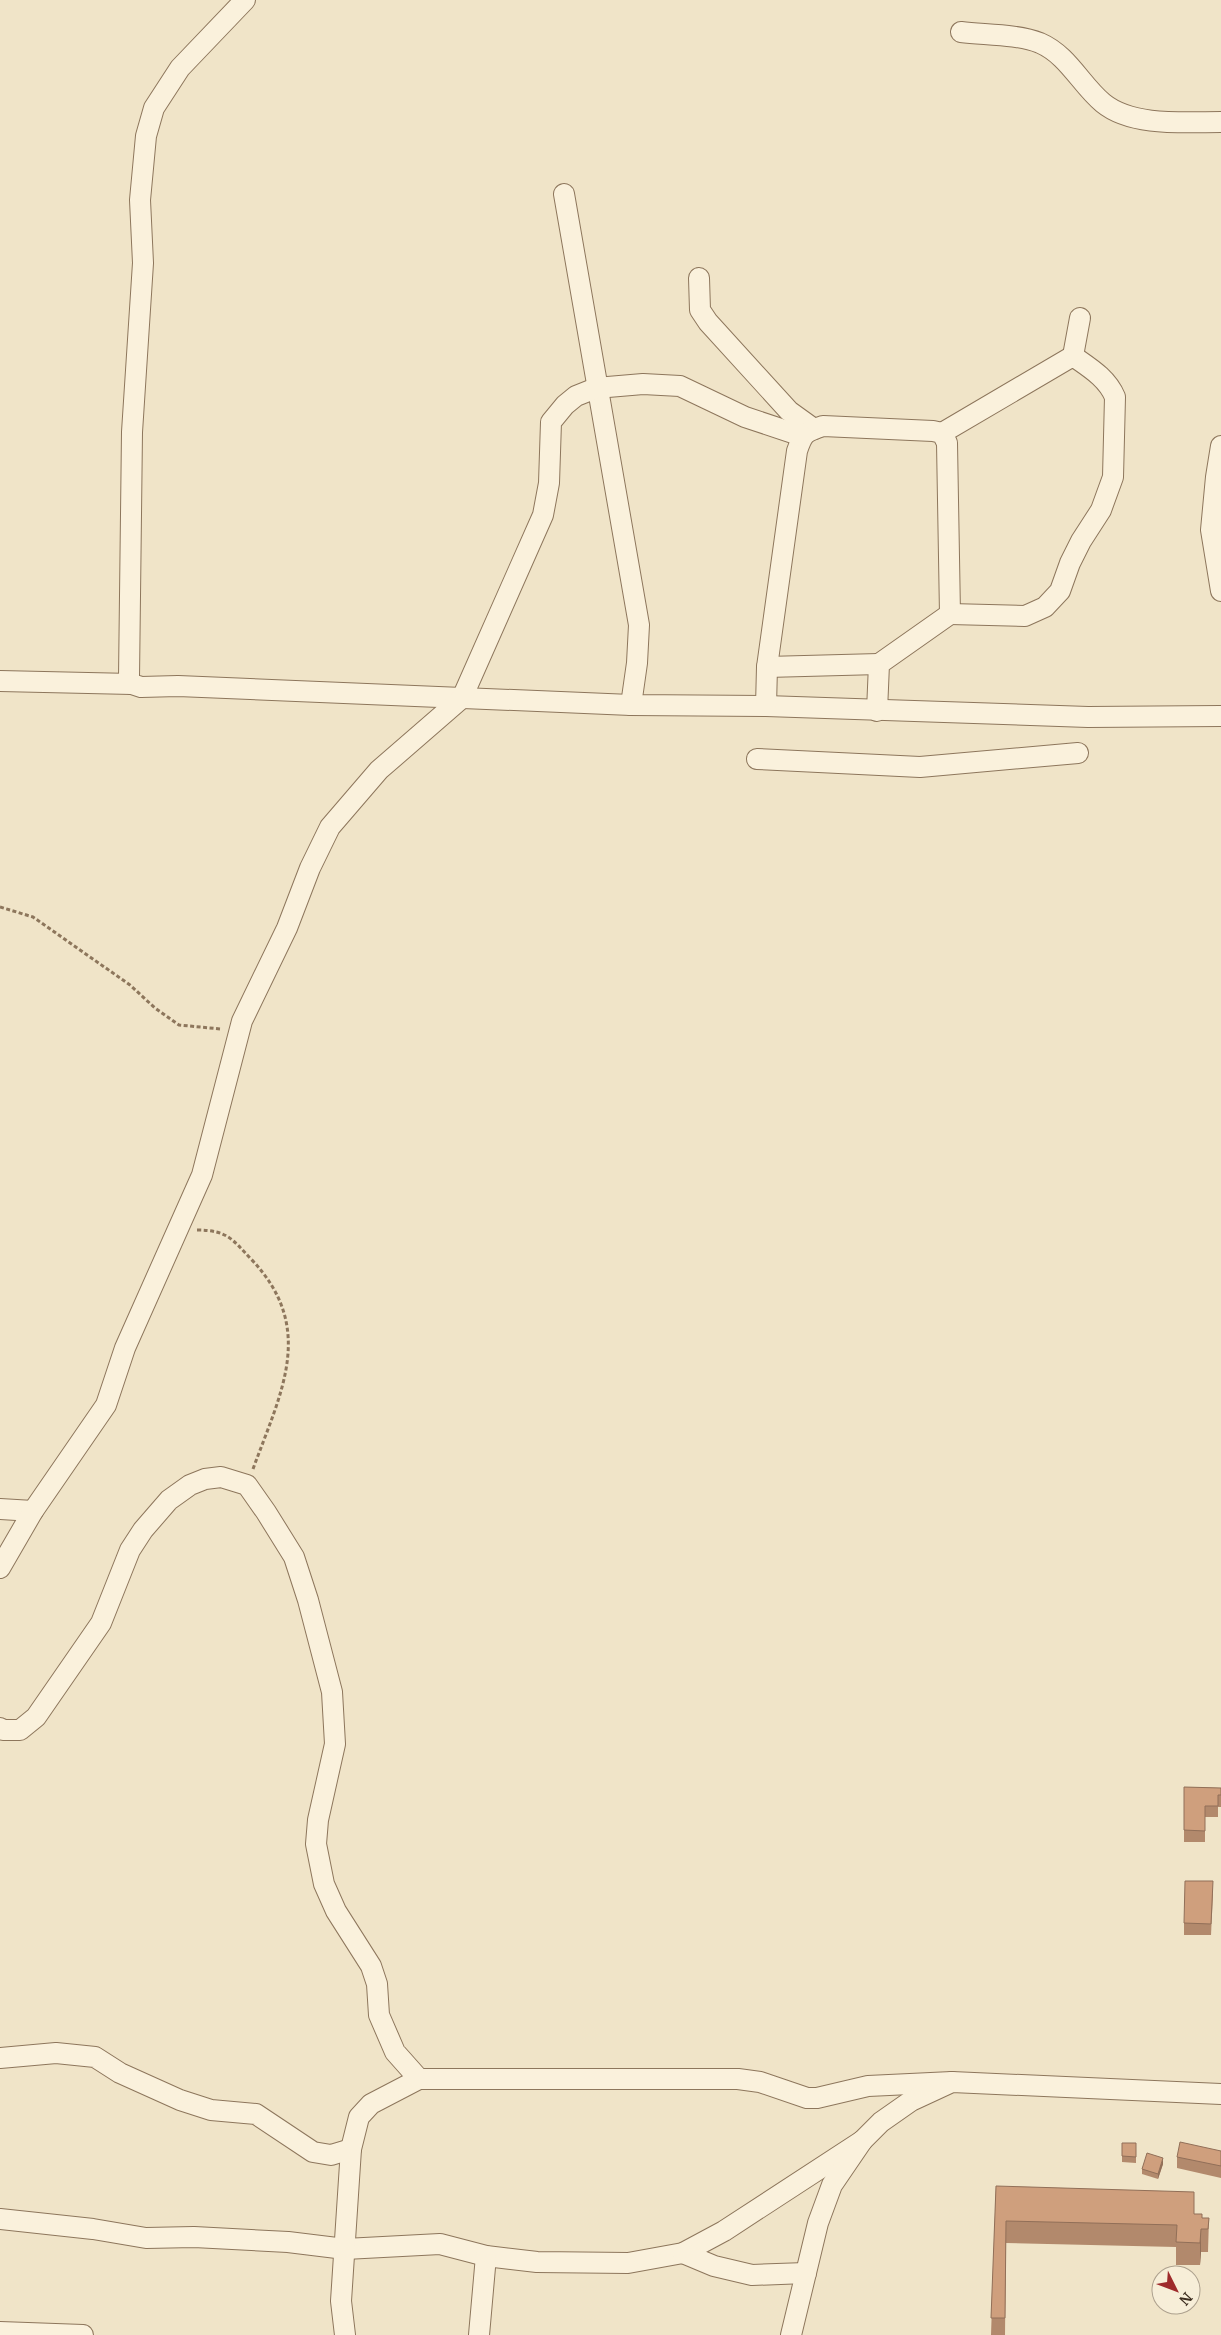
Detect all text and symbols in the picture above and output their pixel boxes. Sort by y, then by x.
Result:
north arrow [1151,2265,1201,2315]
text: N [1175,2289,1196,2309]

